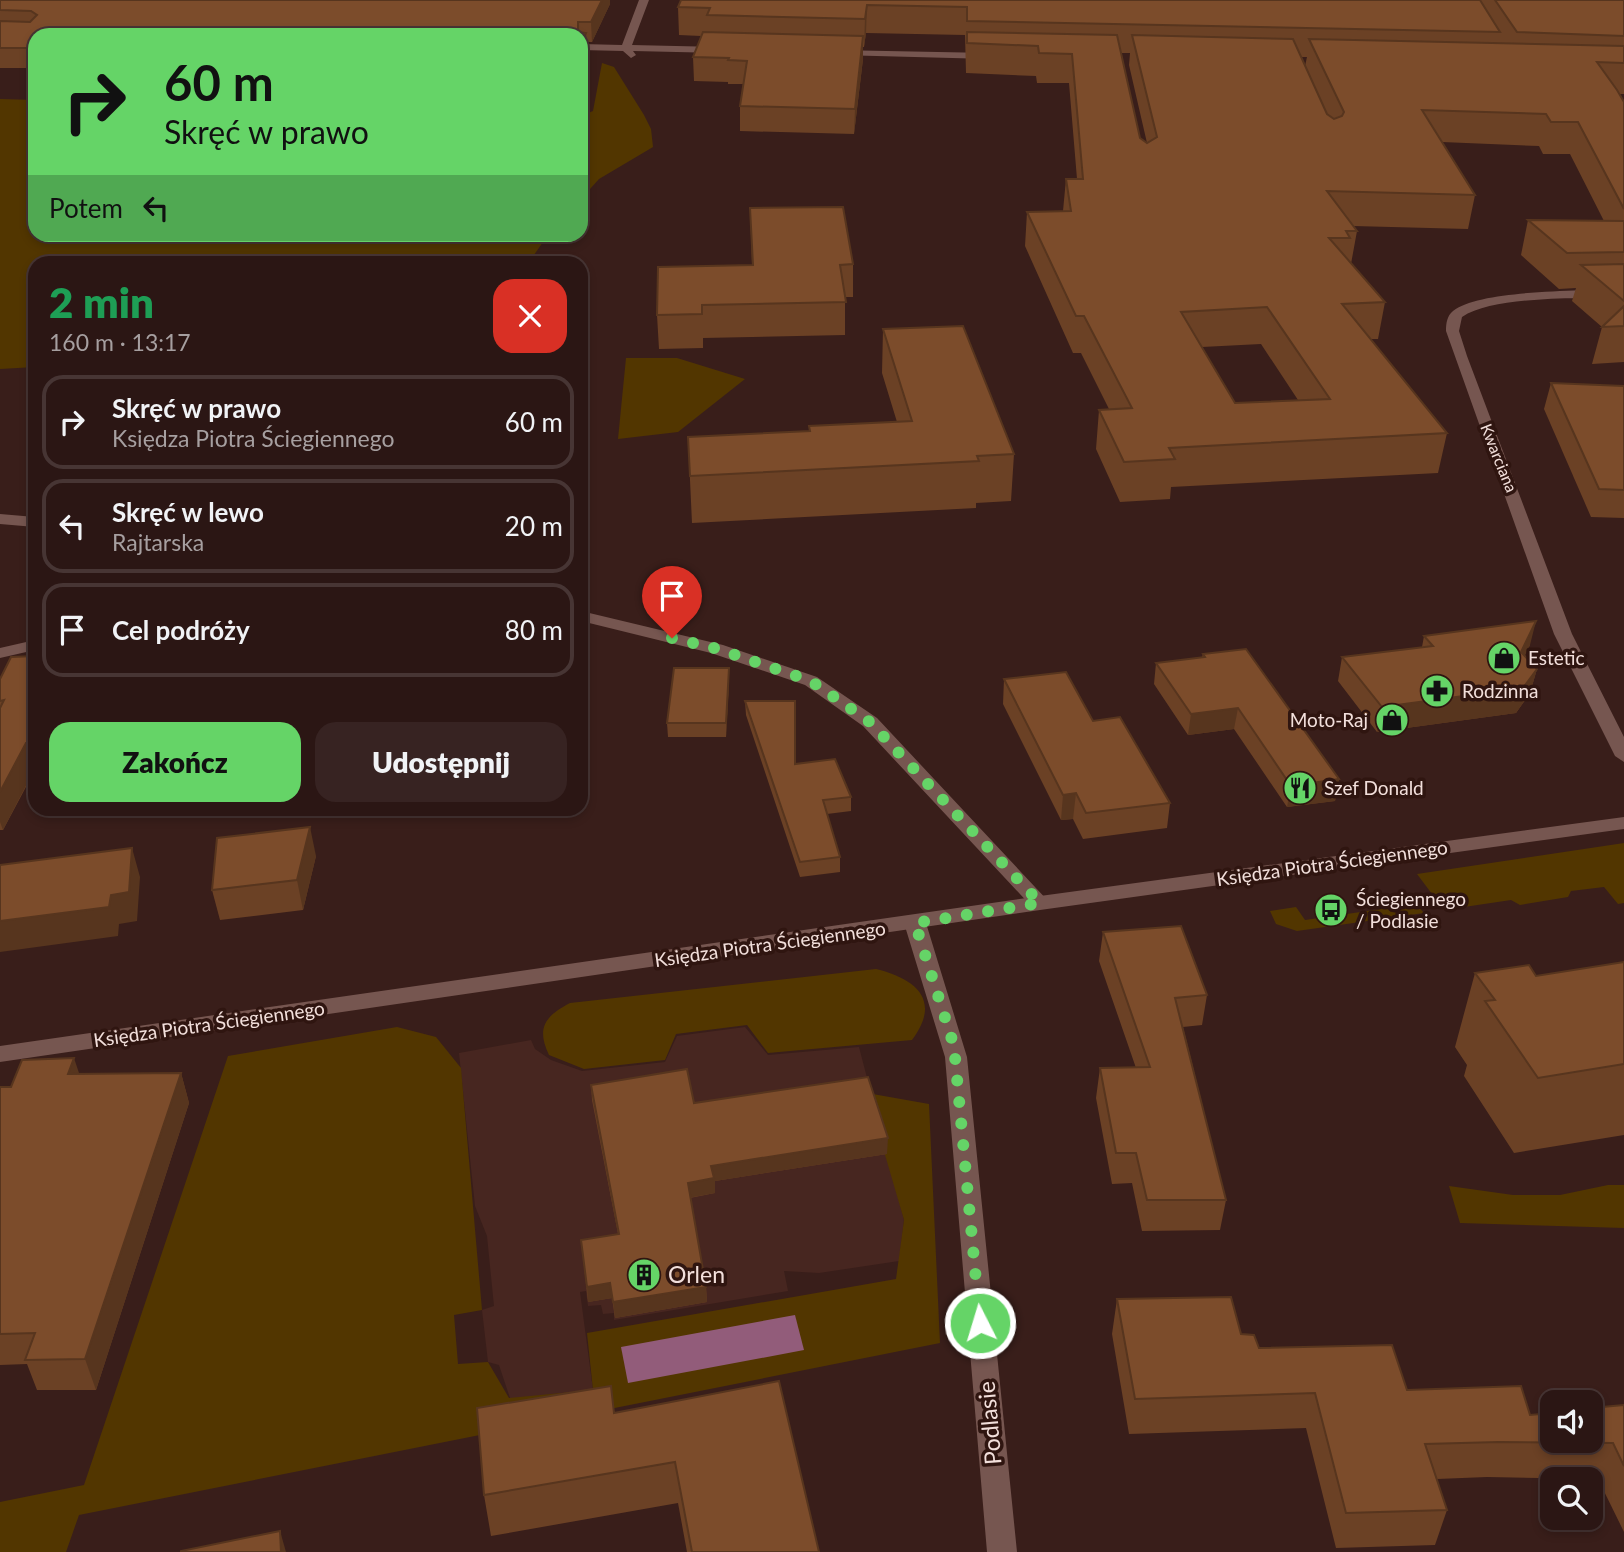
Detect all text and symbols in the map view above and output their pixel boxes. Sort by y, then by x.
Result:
text: 60 m [164,53,274,111]
icon: right [49,56,140,147]
text: Skręć w prawo [164,112,369,151]
icon: left [137,189,175,227]
text: Potem [49,192,123,224]
text: 2 min [49,277,154,327]
button: close [493,279,567,353]
text: 160 m · 13:17 [49,328,191,356]
text: Skręć w prawo [112,392,281,424]
icon: right [53,403,91,441]
text: 60 m [505,406,563,438]
street label: Kwarciana [1477,421,1522,495]
text: Księdza Piotra Ściegiennego [112,424,395,452]
text: Skręć w lewo [112,496,264,528]
icon: left [53,507,91,545]
text: 20 m [505,510,563,542]
text: Rajtarska [112,528,204,556]
pin [642,566,702,638]
icon: arrive [653,577,691,615]
icon: arrive [53,611,91,649]
text: Cel podróży [112,614,250,646]
text: 80 m [505,614,563,646]
shop icon: Estetic [1485,639,1523,677]
place label: Estetic [1528,646,1585,669]
pharmacy icon: Rodzinna [1418,672,1456,710]
place label: Rodzinna [1462,679,1539,702]
shop icon: Moto-Raj [1373,701,1411,739]
place label: Moto-Raj [1290,708,1368,731]
button: Zakończ [49,722,301,802]
button: Udostępnij [315,722,567,802]
restaurant icon: Szef Donald [1281,769,1319,807]
place label: Szef Donald [1324,776,1424,799]
street label: Księdza Piotra Ściegiennego [1215,835,1449,890]
place label: Ściegiennego / Podlasie [1356,887,1466,932]
bus stop icon: Ściegiennego / Podlasie [1312,891,1350,929]
street label: Księdza Piotra Ściegiennego [653,916,887,971]
street label: Księdza Piotra Ściegiennego [92,996,326,1051]
building icon: Orlen [625,1256,663,1294]
place label: Orlen [668,1260,725,1288]
position arrow [943,1286,1017,1360]
street label: Podlasie [971,1380,1007,1466]
map controls [1540,1390,1603,1530]
button: sound [1540,1390,1603,1453]
button: search [1540,1467,1603,1530]

